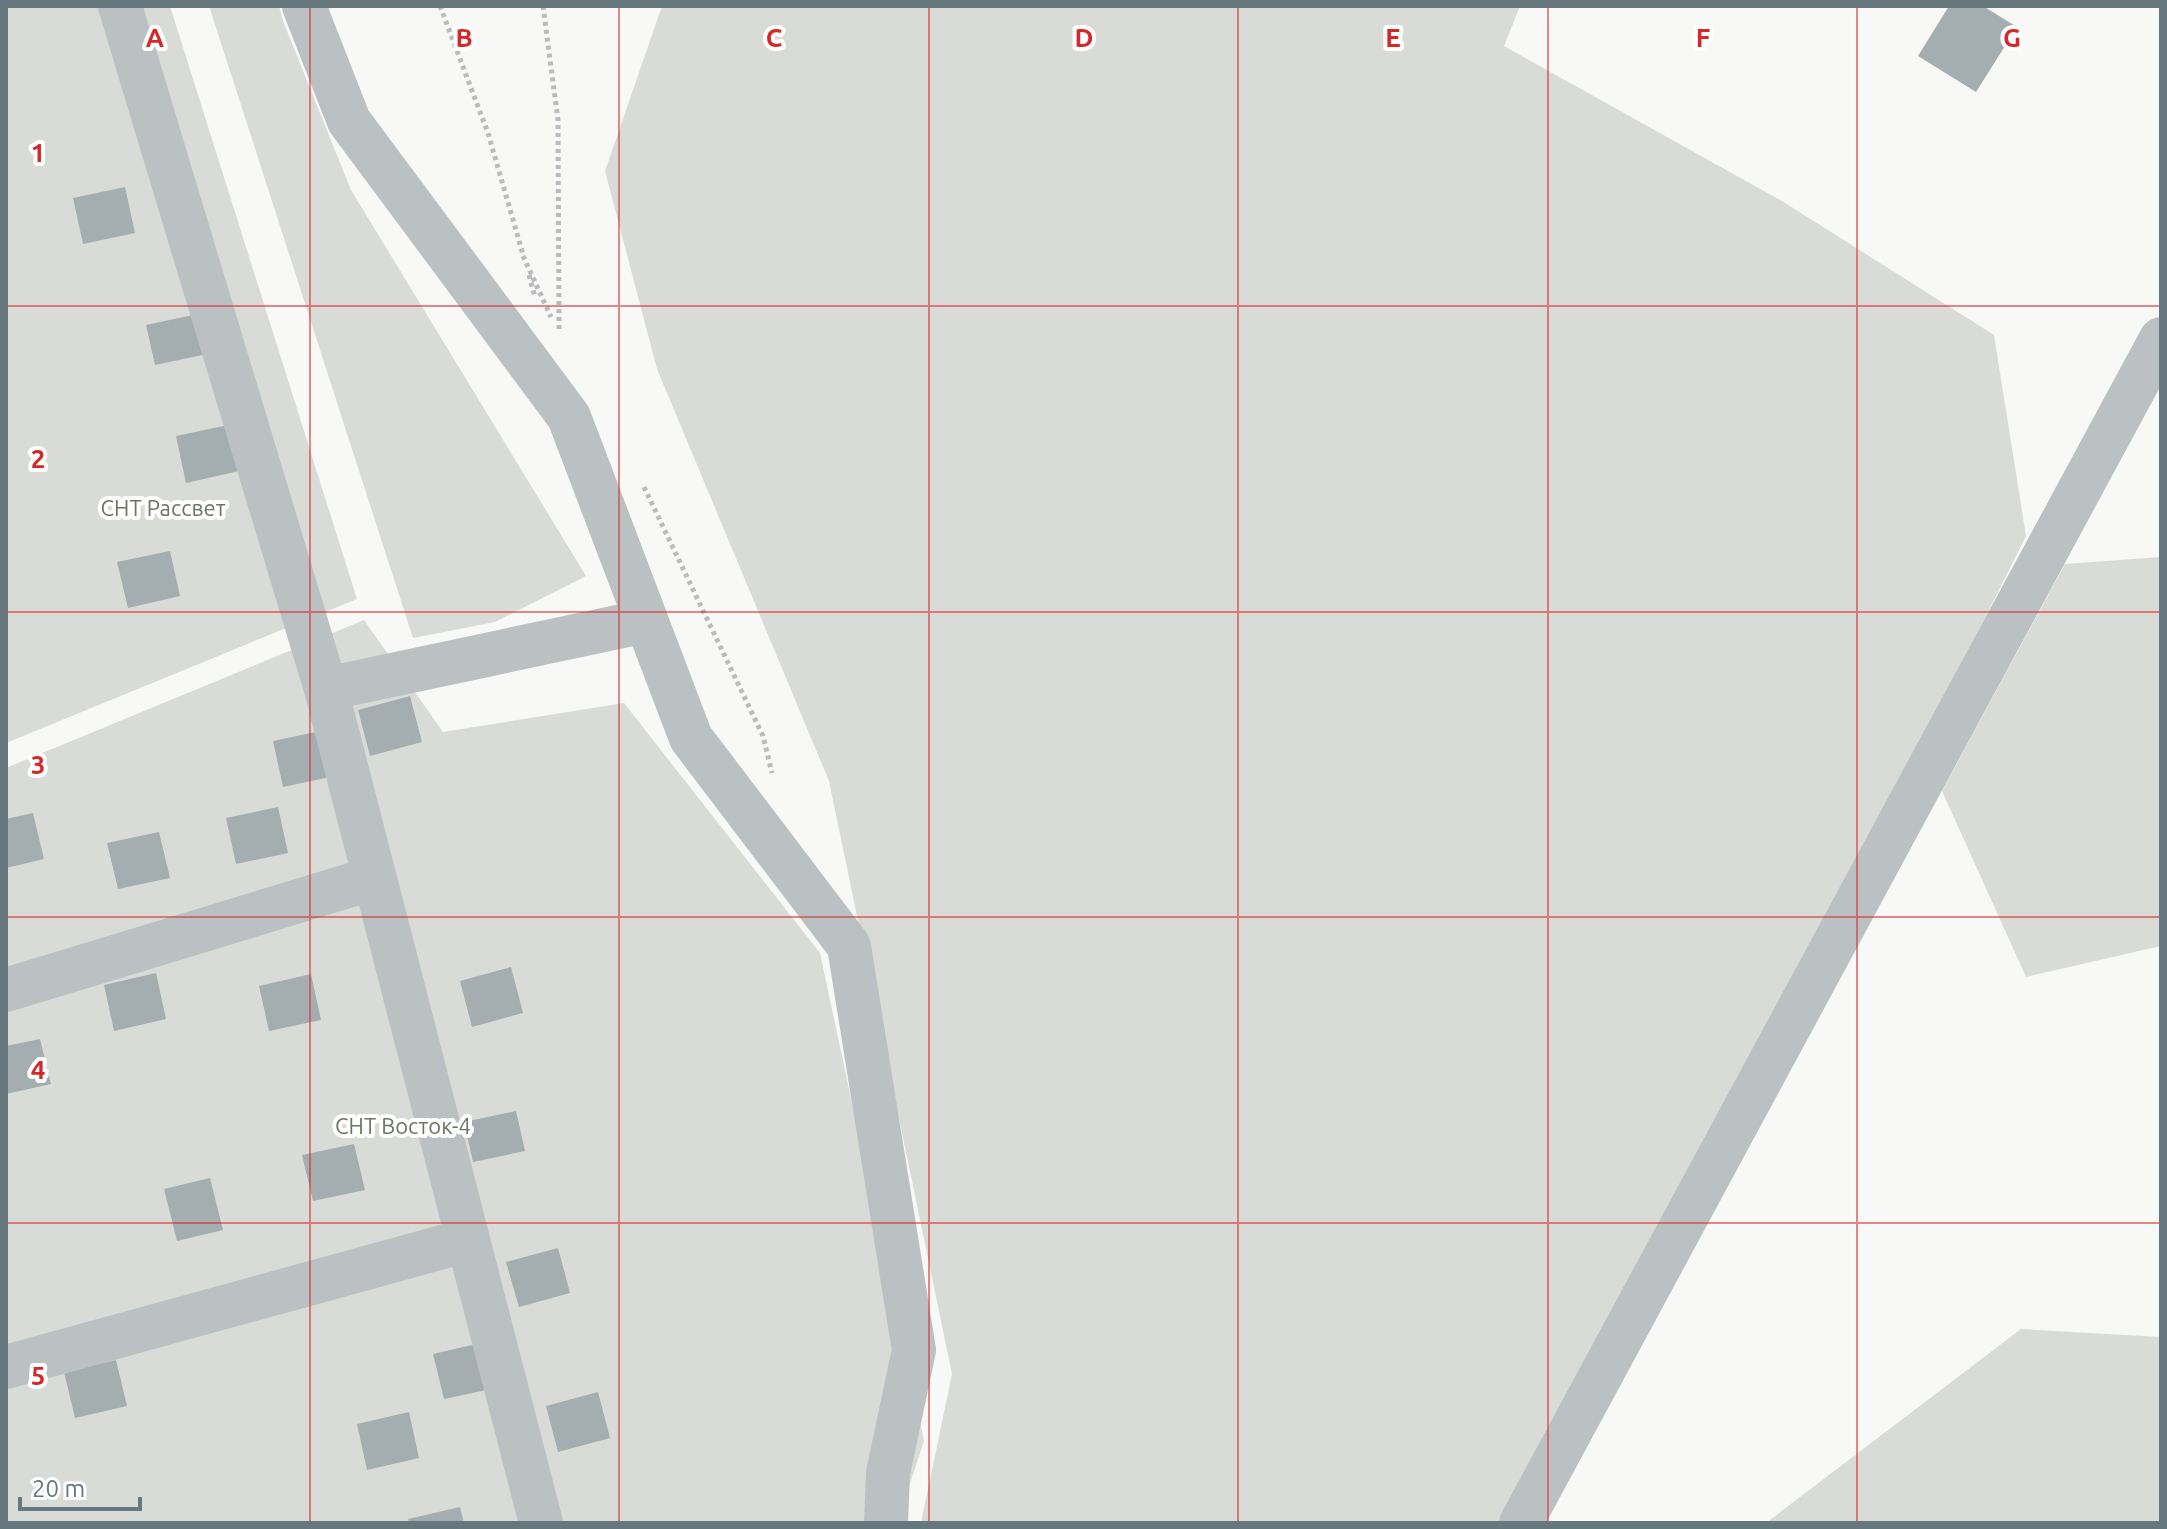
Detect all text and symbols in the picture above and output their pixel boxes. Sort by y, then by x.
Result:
text: A [146,23,165,52]
text: B [455,23,473,52]
text: C [766,23,783,52]
text: D [1075,23,1093,52]
text: E [1385,23,1401,52]
text: F [1696,23,1710,52]
text: G [2003,23,2021,52]
text: 1 [31,138,45,167]
text: 2 [31,444,45,473]
park label: СНТ Рассвет [101,495,226,520]
text: 3 [31,750,45,779]
text: 4 [31,1055,45,1084]
park label: СНТ Восток-4 [335,1113,471,1138]
text: 5 [31,1361,45,1390]
scale bar [20,1461,140,1511]
text: 20 m [32,1475,85,1502]

